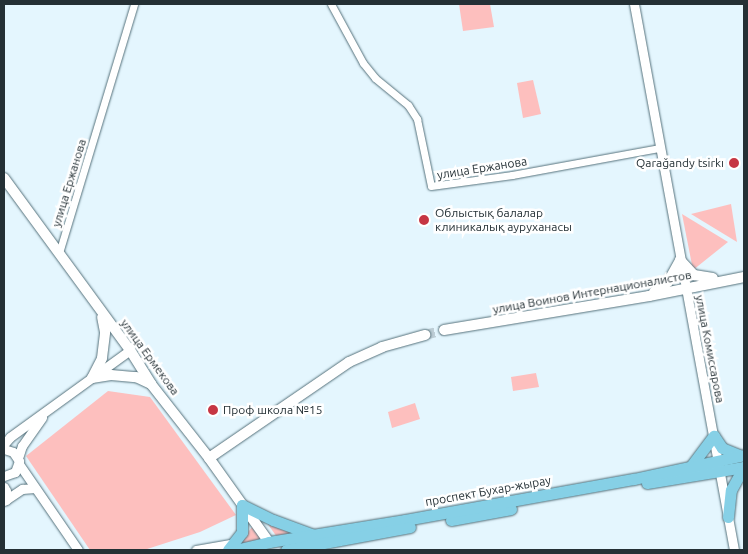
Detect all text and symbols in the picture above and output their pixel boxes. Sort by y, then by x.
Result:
street label: улица Ержанова [49,137,89,229]
street label: улица Ержанова [436,154,528,182]
place label: Qarağandy tsirkı [636,156,724,170]
marker: Qarağandy tsirkı [728,157,740,169]
place label: Облыстық балалар клиникалық ауруханасы [435,206,572,234]
marker: Облыстық балалар клиникалық ауруханасы [417,213,431,227]
street label: улица Воинов Интернационалистов [491,267,693,317]
street label: улица Комиссарова [692,294,728,404]
street label: улица Ермекова [118,316,182,398]
place label: Проф школа №15 [223,403,323,417]
marker: Проф школа №15 [207,404,219,416]
street label: проспект Бухар-жырау [424,473,552,509]

